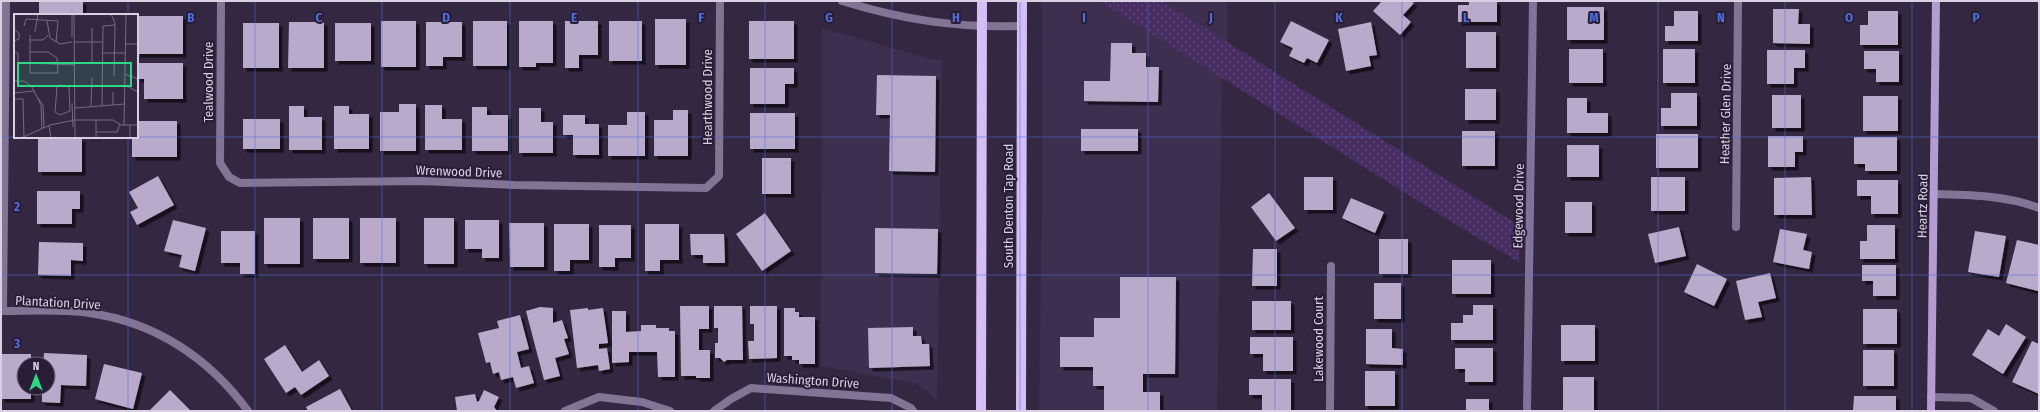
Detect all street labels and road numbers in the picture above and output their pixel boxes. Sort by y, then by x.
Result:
street label: Tealwood Drive [201,41,216,123]
street label: Hearthwood Drive [700,49,715,145]
street label: Heather Glen Drive [1717,64,1734,164]
street label: South Denton Tap Road [1001,144,1016,268]
street label: Wrenwood Drive [415,162,503,181]
street label: Edgewood Drive [1510,163,1527,249]
street label: Heartz Road [1914,174,1931,238]
street label: Plantation Drive [15,293,101,312]
street label: Lakewood Court [1311,296,1326,382]
street label: Washington Drive [766,370,860,391]

